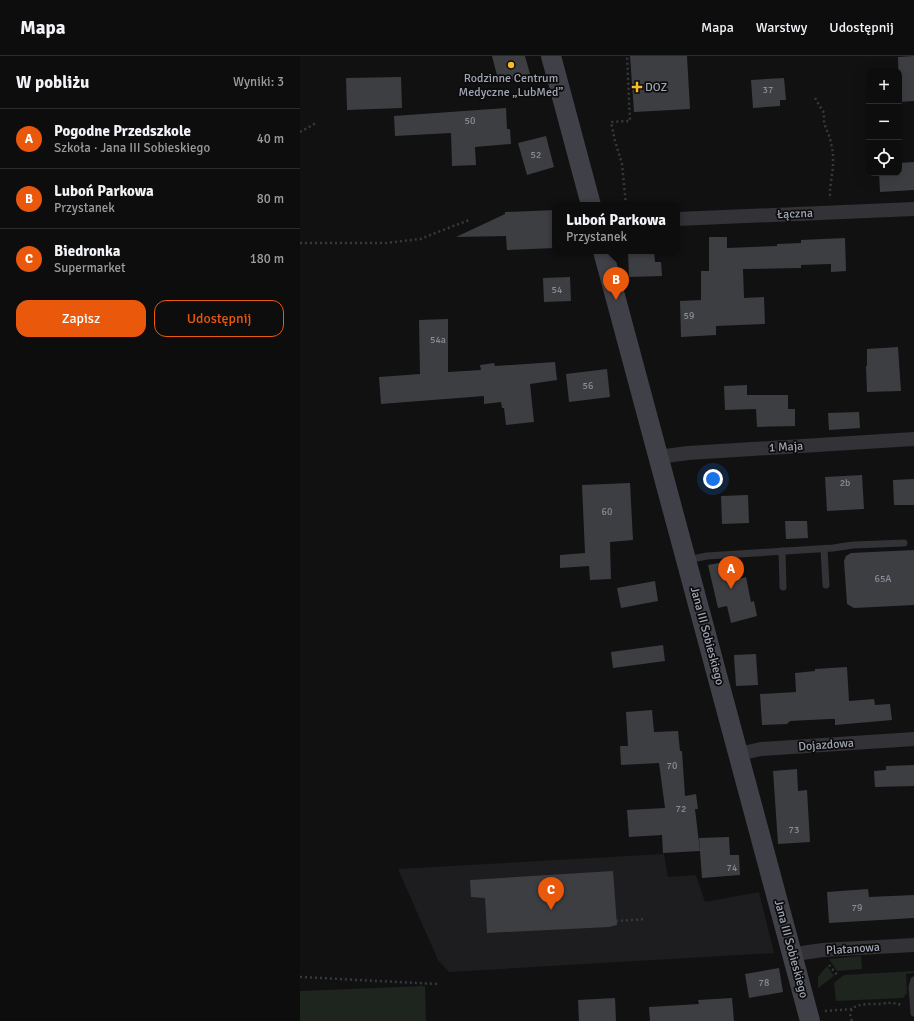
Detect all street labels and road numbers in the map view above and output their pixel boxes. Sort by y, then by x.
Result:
street label: Łączna [777,206,813,222]
street label: 1 Maja [768,439,804,455]
street label: Jana III Sobieskiego [687,585,727,687]
street label: Dojazdowa [798,736,854,754]
street label: Jana III Sobieskiego [771,898,811,1000]
street label: Platanowa [826,940,880,958]

